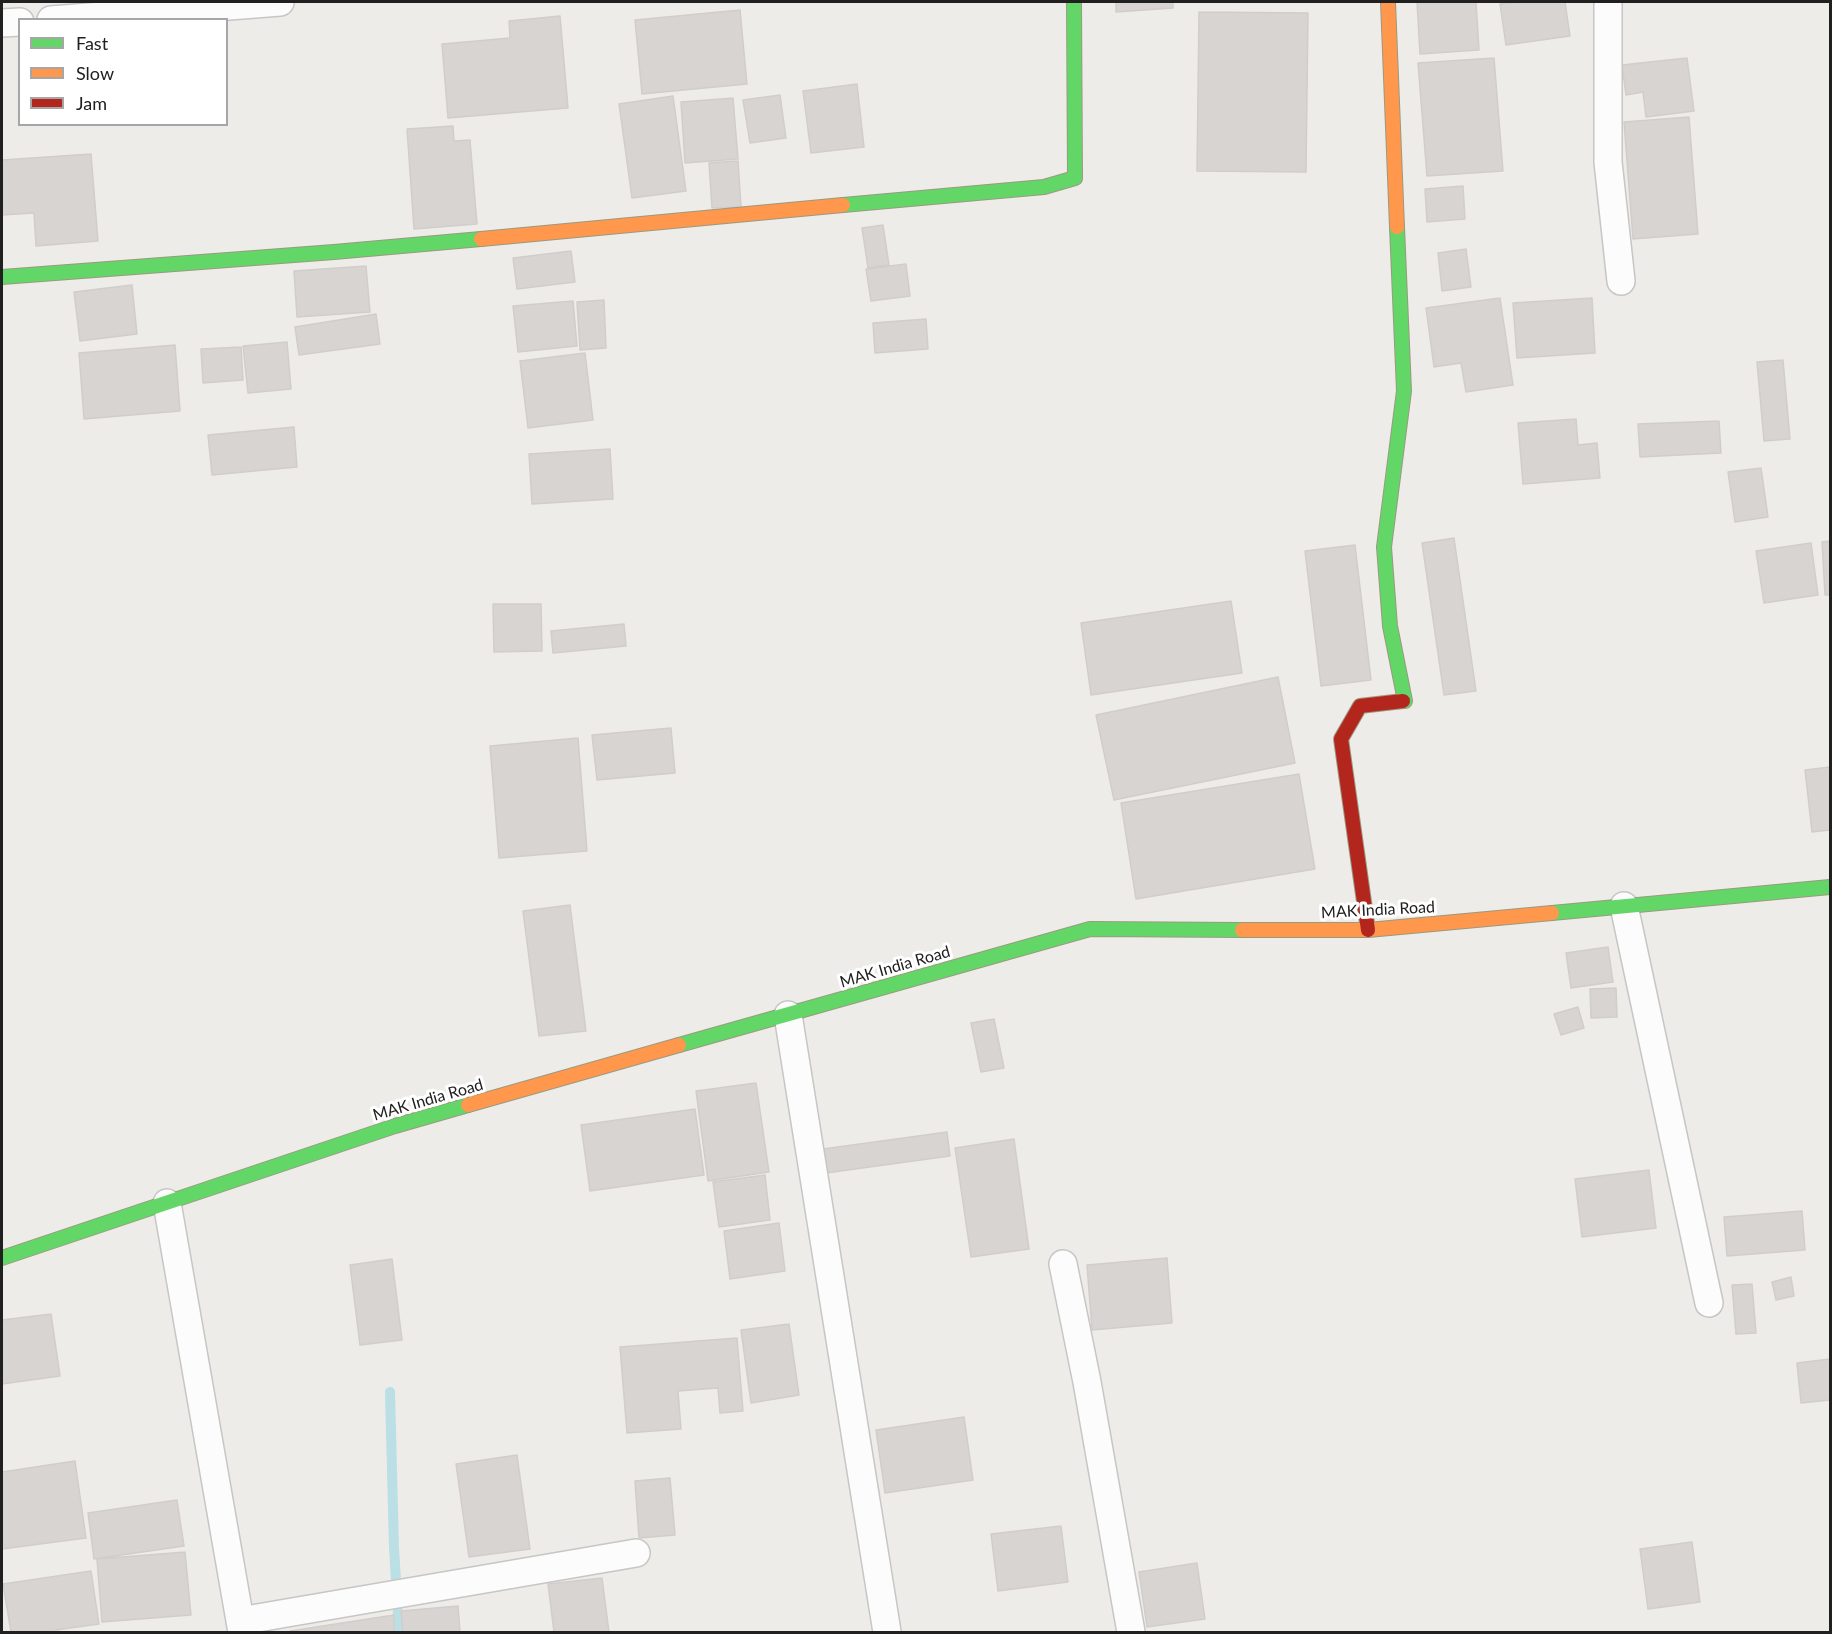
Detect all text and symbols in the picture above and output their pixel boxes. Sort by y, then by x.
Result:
legend [18,18,228,126]
text: Fast [76,32,108,54]
text: Slow [76,62,114,84]
text: Jam [76,92,107,114]
street label: MAK India Road [1321,897,1435,923]
street label: MAK India Road [838,942,952,992]
street label: MAK India Road [371,1075,485,1125]

